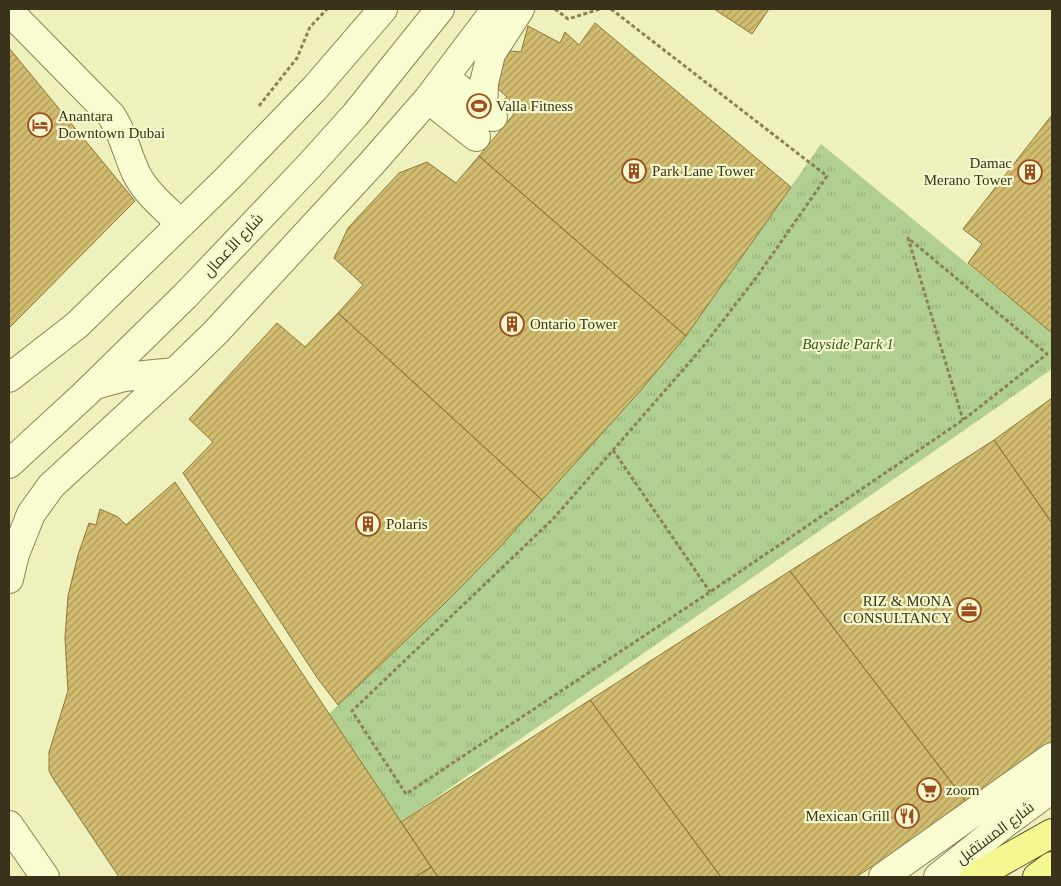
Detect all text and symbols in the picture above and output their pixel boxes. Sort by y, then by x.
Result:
sports icon: Valla Fitness [466,93,492,119]
place label: Valla Fitness [496,98,573,114]
place label: Anantara Downtown Dubai [58,108,165,141]
hotel icon: Anantara Downtown Dubai [27,112,53,138]
place label: Damac Merano Tower [924,155,1012,188]
building icon: Park Lane Tower [621,158,647,184]
building icon: Damac Merano Tower [1017,159,1043,185]
place label: Park Lane Tower [652,163,755,179]
street label: شارع الأعمال [200,210,268,282]
building icon: Ontario Tower [499,311,525,337]
place label: Ontario Tower [530,316,617,332]
park label: Bayside Park 1 [802,336,894,352]
building icon: Polaris [355,511,381,537]
place label: Polaris [386,516,428,532]
place label: RIZ & MONA CONSULTANCY [843,593,952,626]
office icon: RIZ & MONA CONSULTANCY [956,597,982,623]
supermarket icon: zoom [916,777,942,803]
place label: zoom [946,782,980,798]
street label: شارع المستقبل [953,799,1039,870]
restaurant icon: Mexican Grill [894,803,920,829]
place label: Mexican Grill [805,808,890,824]

